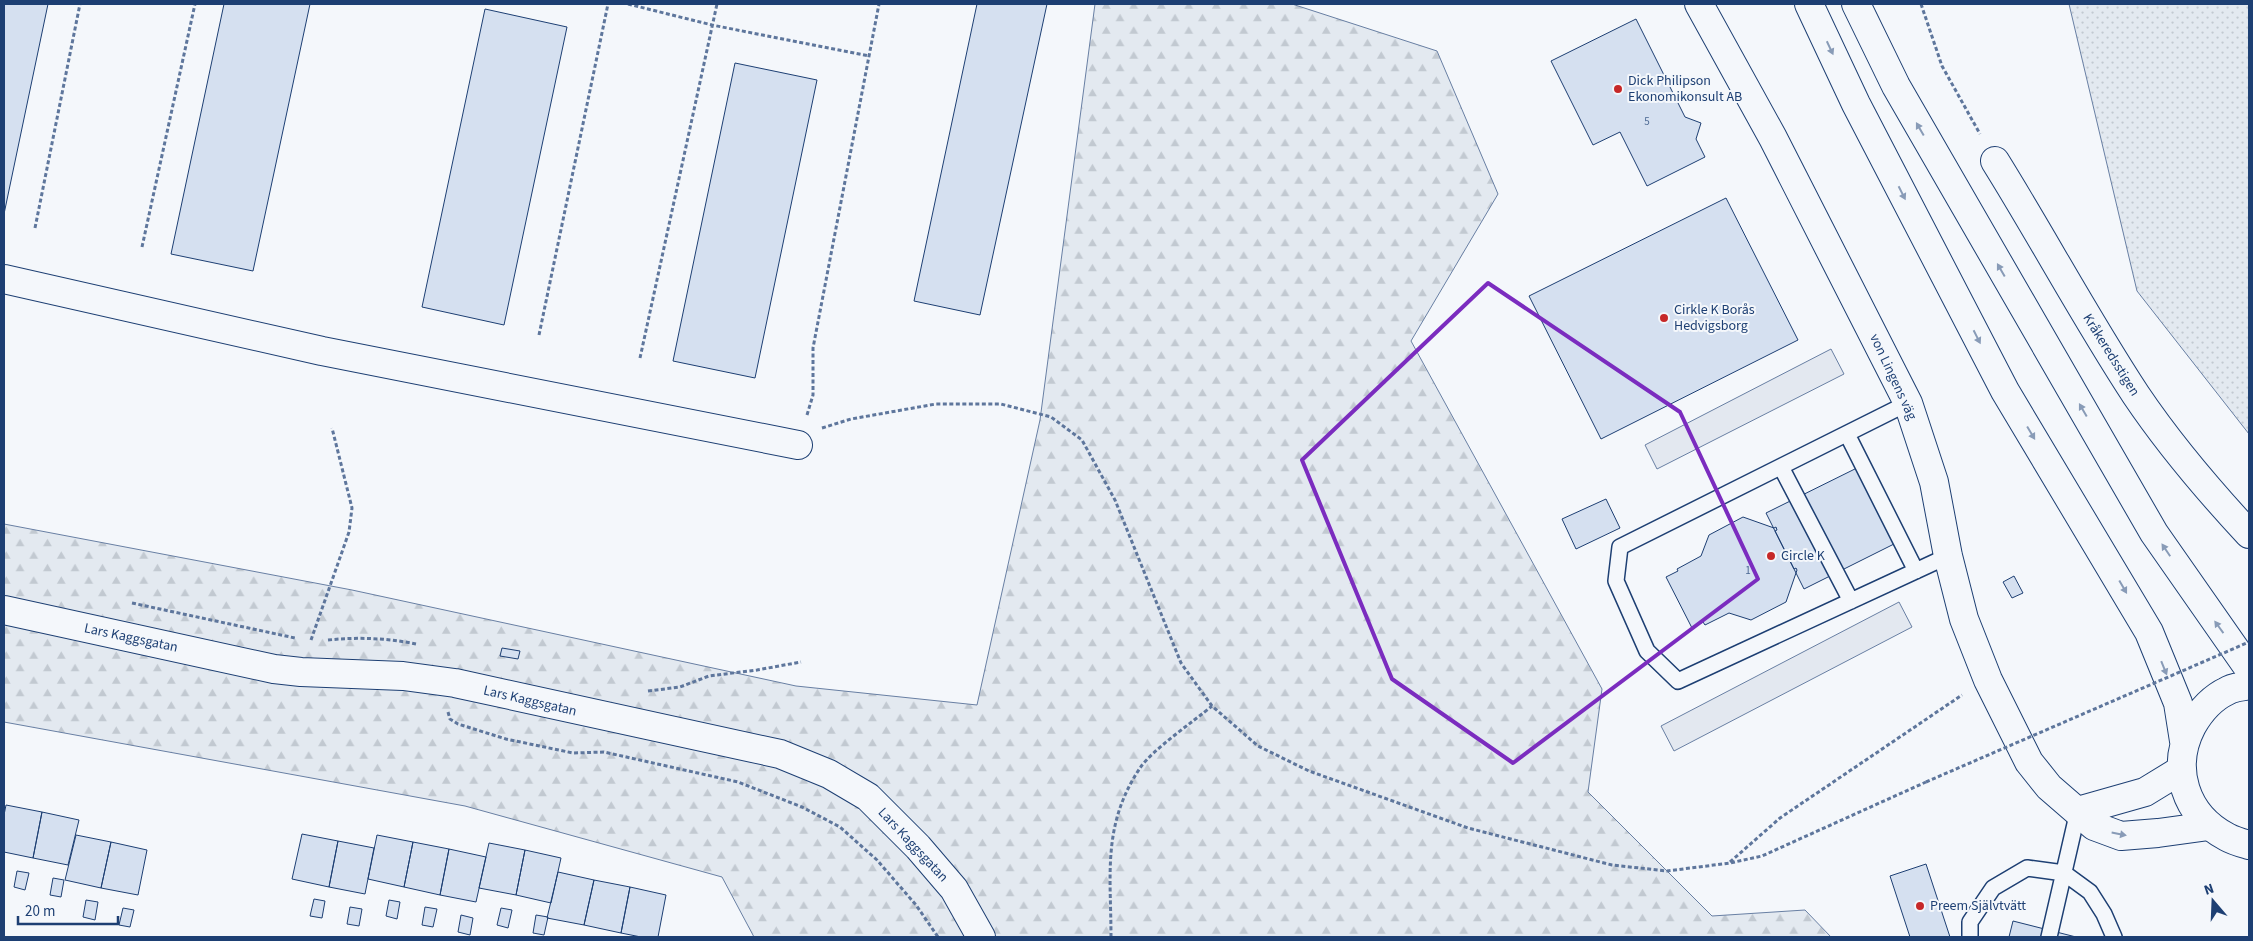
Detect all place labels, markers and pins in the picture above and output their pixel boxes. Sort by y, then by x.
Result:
place label: Dick Philipson Ekonomikonsult AB [1628,71,1742,107]
marker: Dick Philipson Ekonomikonsult AB [1612,83,1624,95]
place label: Cirkle K Borås Hedvigsborg [1674,300,1755,336]
marker: Cirkle K Borås Hedvigsborg [1658,312,1670,324]
place label: Circle K [1781,546,1826,566]
marker: Circle K [1765,550,1777,562]
place label: Preem Självtvätt [1930,896,2026,916]
marker: Preem Självtvätt [1914,900,1926,912]

